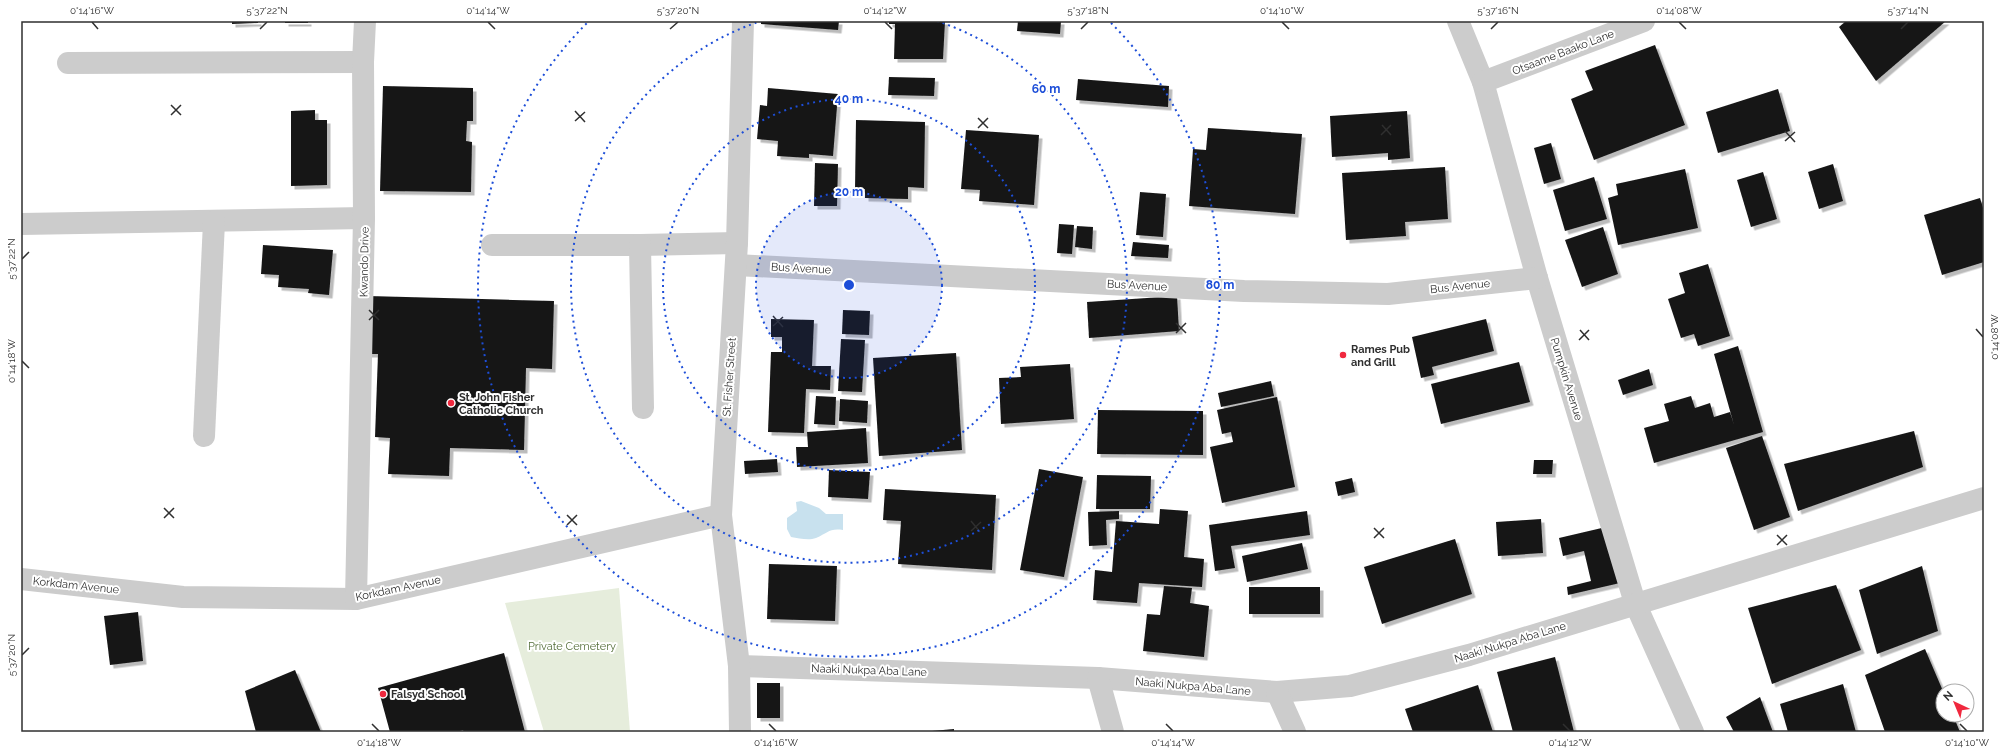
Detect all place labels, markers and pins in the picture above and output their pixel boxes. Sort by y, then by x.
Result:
centre of rings [842,278,856,292]
place label: Rames Pub and Grill [1351,343,1410,369]
marker: Rames Pub and Grill [1338,350,1348,360]
place label: St. John Fisher Catholic Church [459,391,544,417]
marker: St. John Fisher Catholic Church [446,398,456,408]
place label: Falsyd School [391,688,464,701]
marker: Falsyd School [378,689,388,699]

